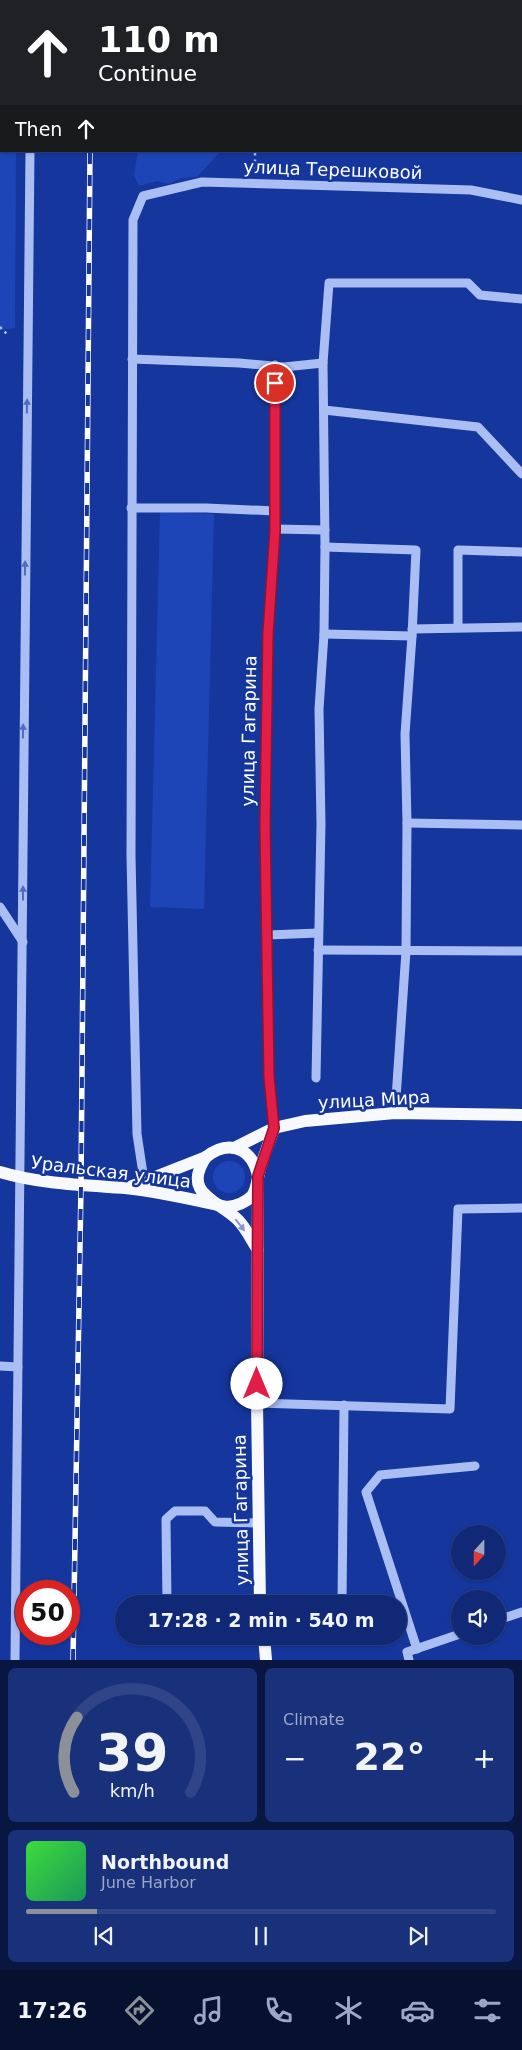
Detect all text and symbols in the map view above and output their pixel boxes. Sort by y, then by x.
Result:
icon: ahead [15,20,80,85]
text: 110 m [98,20,220,60]
text: Continue [98,61,197,86]
icon: ahead [72,115,100,143]
text: Then [15,118,62,140]
street label: улица Терешковой [243,156,423,183]
pin [254,362,296,404]
icon: arrive [261,369,289,397]
one-way arrow [23,398,31,414]
one-way arrow [21,560,29,576]
street label: улица Гагарина [237,655,260,807]
one-way arrow [19,723,27,739]
one-way arrow [19,885,27,901]
street label: улица Мира [317,1086,431,1113]
street label: Уральская улица [30,1151,192,1192]
one-way arrow [235,1218,246,1231]
position arrow [230,1357,282,1409]
street label: улица Гагарина [229,1434,252,1586]
north arrow [451,1525,506,1580]
map controls [451,1525,506,1645]
speed limit sign: 50 [15,1580,80,1645]
button: sound [451,1590,506,1645]
text: 17:28 · 2 min · 540 m [147,1609,375,1631]
text: Climate [283,1710,345,1729]
text: 39 [96,1723,169,1783]
text: 22° [354,1735,425,1779]
text: − [283,1742,306,1775]
text: + [473,1742,496,1775]
text: km/h [110,1780,155,1801]
text: Northbound [101,1851,229,1873]
text: June Harbor [101,1873,196,1892]
icon: previous [90,1922,118,1950]
icon: pause [247,1922,275,1950]
icon: next [404,1922,432,1950]
icon: directions [122,1993,157,2028]
icon: music [191,1993,226,2028]
icon: phone [261,1993,296,2028]
icon: climate [331,1993,366,2028]
icon: car [400,1993,435,2028]
icon: filters [470,1993,505,2028]
text: 17:26 [17,1998,87,2023]

